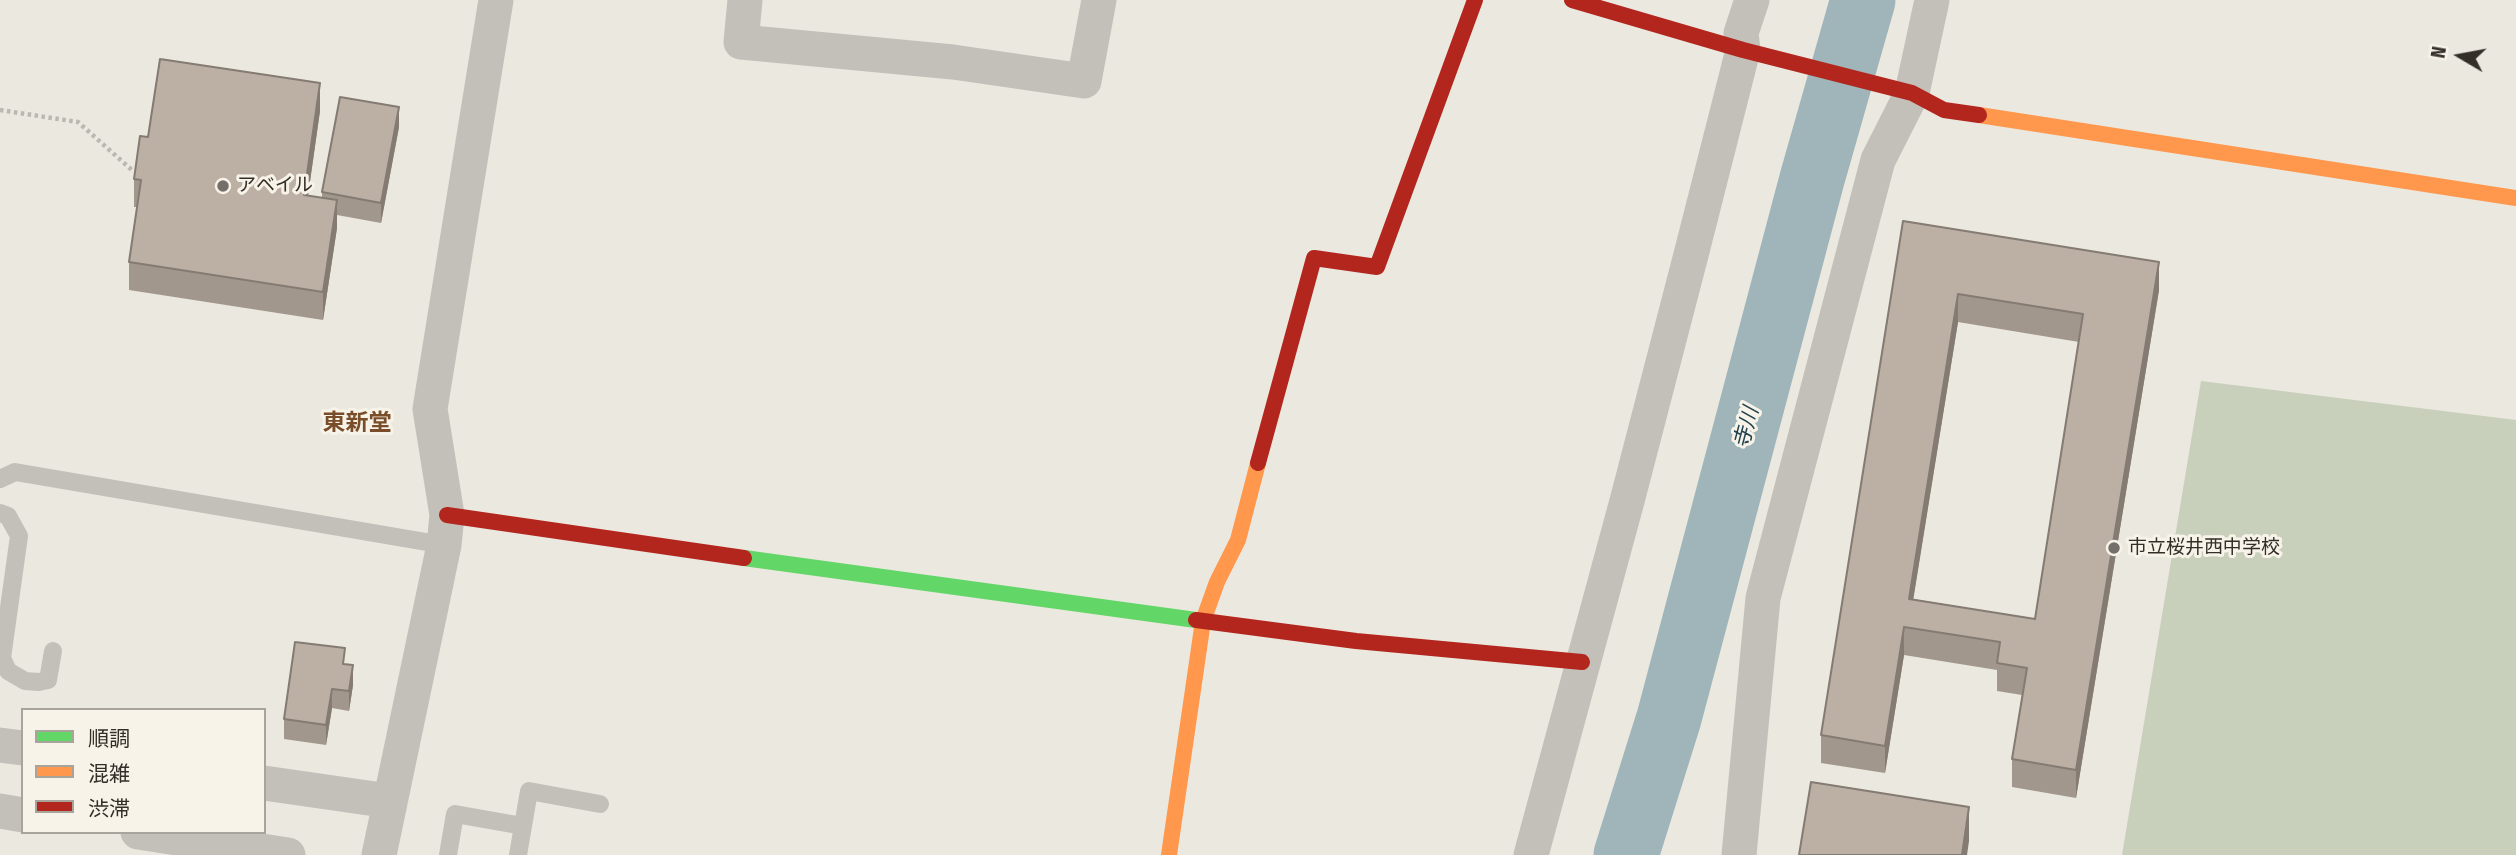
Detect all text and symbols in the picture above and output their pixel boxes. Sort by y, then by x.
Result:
north arrow [2425,21,2495,91]
text: N [2427,45,2451,60]
place label: アベイル [237,175,313,197]
marker: アベイル [215,178,231,194]
water label: 寺川 [1729,404,1765,452]
district label: 東新堂 [323,410,391,438]
place label: 市立桜井西中学校 [2128,537,2280,559]
marker: 市立桜井西中学校 [2106,540,2122,556]
legend [21,708,266,834]
text: 順調 [88,726,130,752]
text: 混雑 [88,761,130,787]
text: 渋滞 [88,796,130,822]

